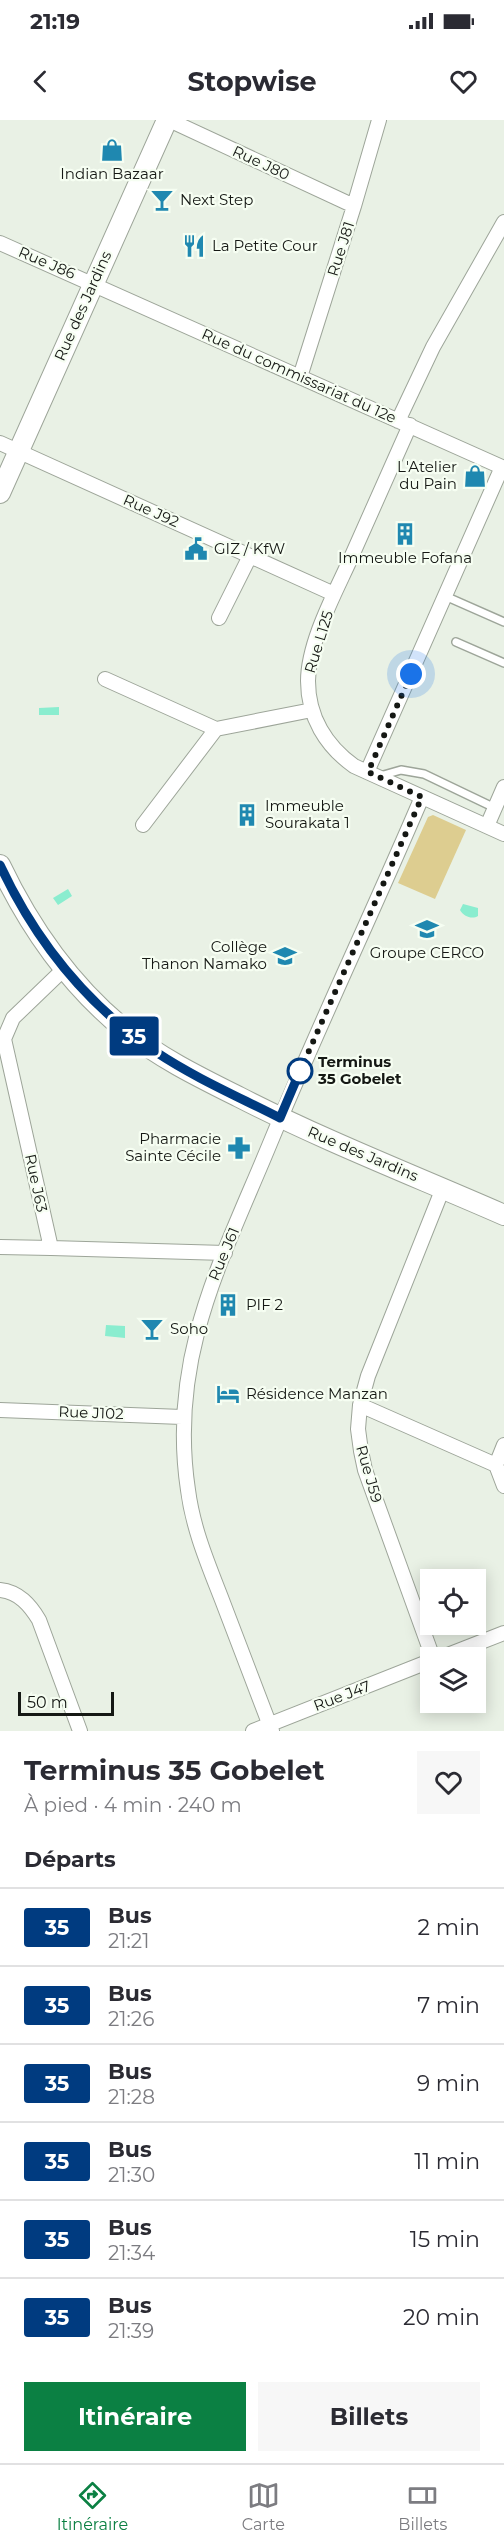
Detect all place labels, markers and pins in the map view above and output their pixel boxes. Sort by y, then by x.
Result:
shop icon: Indian Bazaar [99,137,125,163]
place label: Indian Bazaar [60,164,164,183]
bar icon: Next Step [149,187,175,213]
place label: Next Step [180,190,253,209]
restaurant icon: La Petite Cour [181,233,207,259]
place label: La Petite Cour [212,236,318,255]
place label: L'Atelier du Pain [397,457,457,493]
shop icon: L'Atelier du Pain [462,463,488,489]
building icon: Immeuble Fofana [392,521,418,547]
public building icon: GIZ / KfW [183,536,209,562]
place label: GIZ / KfW [214,539,286,558]
place label: Immeuble Fofana [338,548,472,567]
place label: Immeuble Sourakata 1 [265,796,350,832]
building icon: Immeuble Sourakata 1 [234,802,260,828]
school or university icon: Groupe CERCO [414,916,440,942]
place label: Collège Thanon Namako [142,937,267,973]
school or university icon: Collège Thanon Namako [272,943,298,969]
place label: Groupe CERCO [370,943,484,962]
place label: Terminus 35 Gobelet [317,1052,402,1088]
marker: Terminus 35 Gobelet [287,1058,313,1084]
place label: Pharmacie Sainte Cécile [125,1129,221,1165]
pharmacy icon: Pharmacie Sainte Cécile [226,1135,252,1161]
building icon: PIF 2 [215,1292,241,1318]
place label: PIF 2 [246,1295,283,1314]
bar icon: Soho [139,1316,165,1342]
place label: Soho [170,1319,208,1338]
hotel icon: Résidence Manzan [215,1381,241,1407]
place label: Résidence Manzan [246,1384,388,1403]

